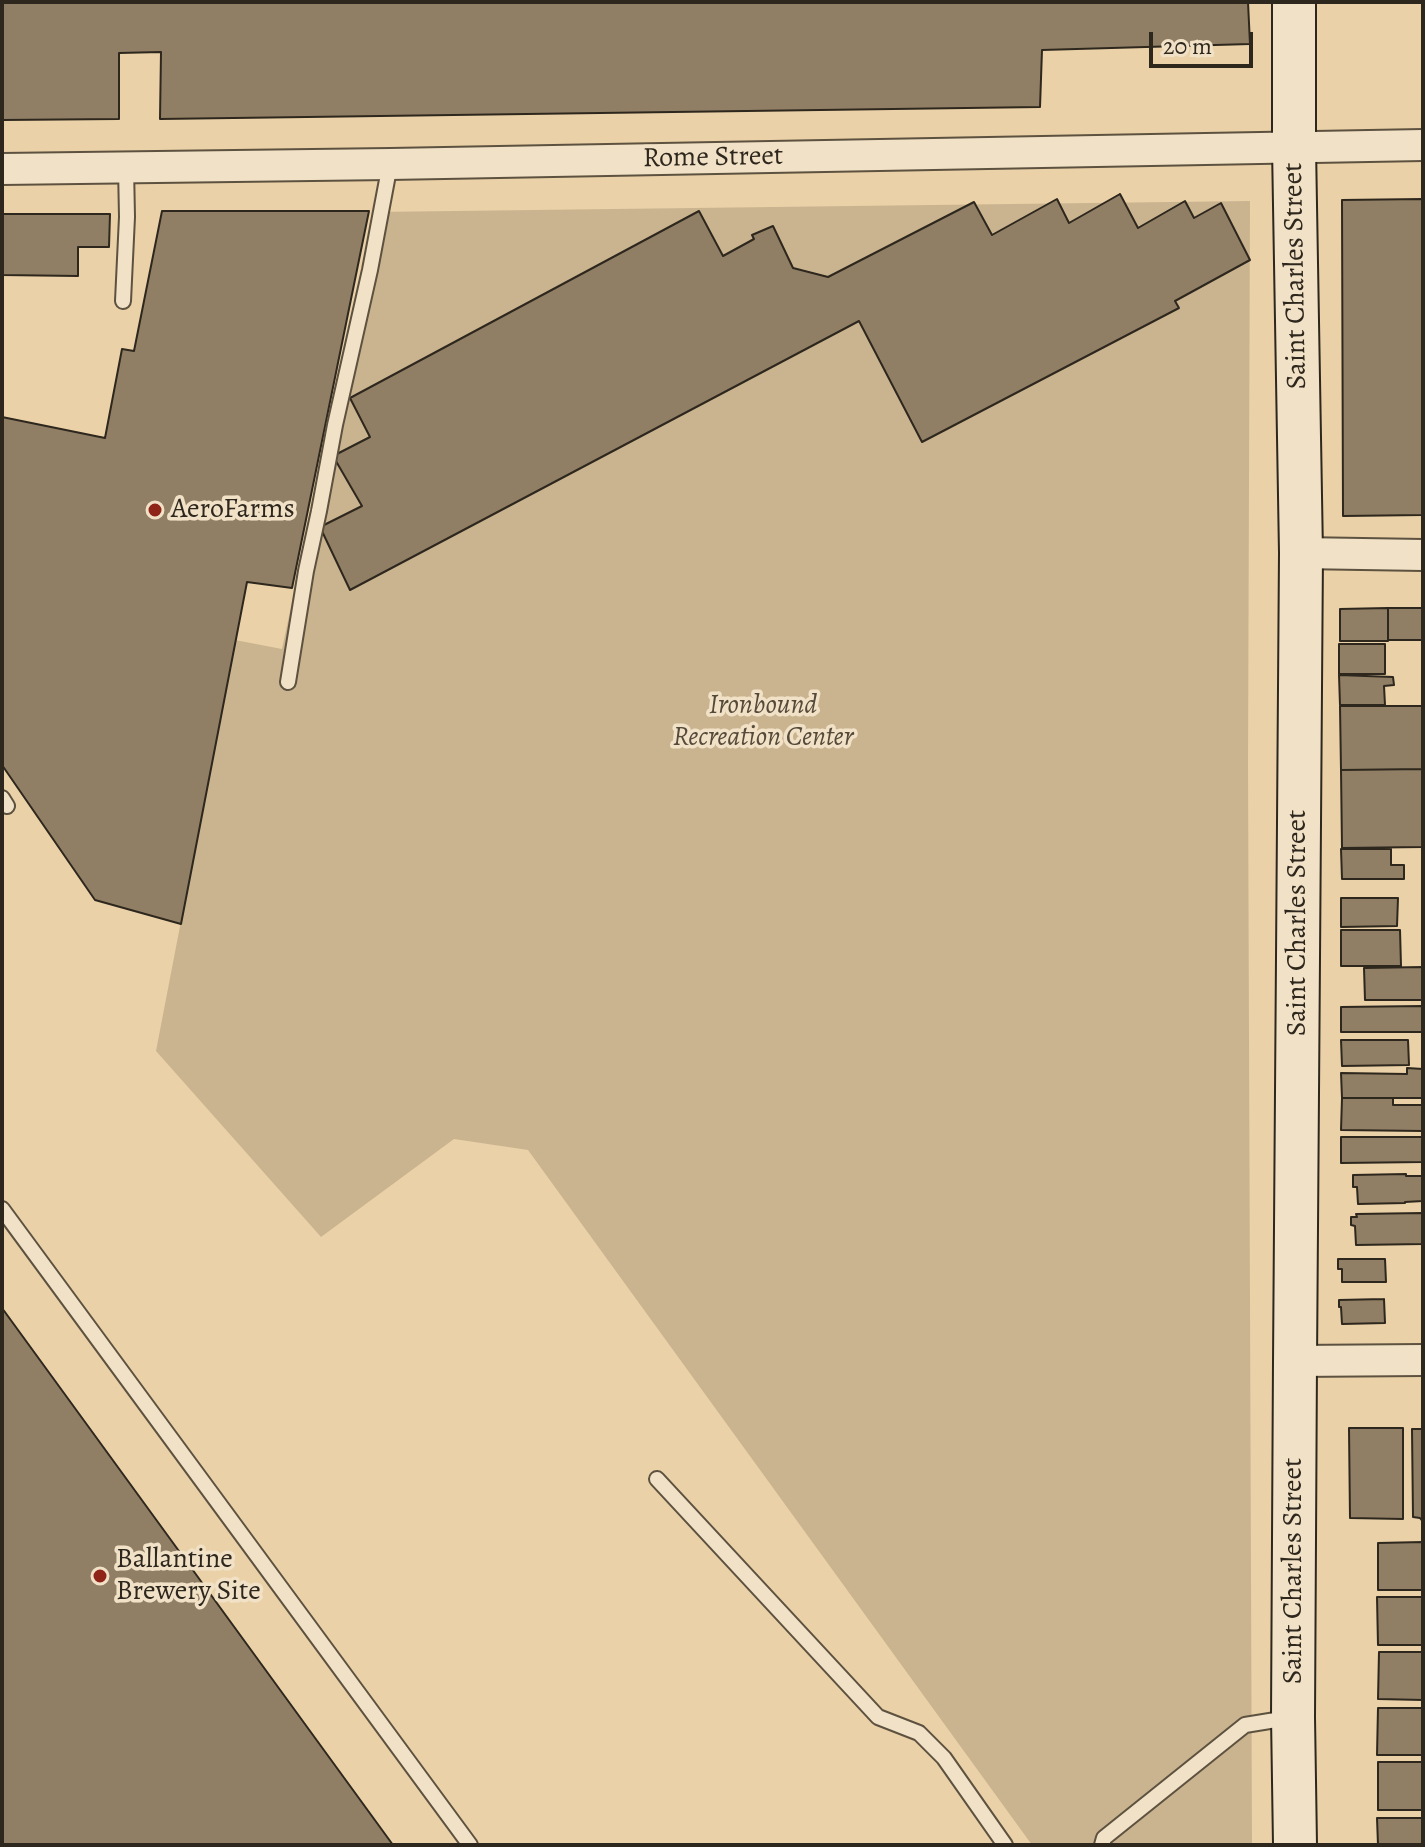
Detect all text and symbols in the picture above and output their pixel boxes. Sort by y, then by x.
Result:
scale bar [1153,16,1257,66]
text: 20 m [1163,30,1212,62]
street label: Rome Street [642,140,784,176]
street label: Saint Charles Street [1277,162,1315,390]
place label: AeroFarms [171,493,295,527]
marker: AeroFarms [146,501,164,519]
park label: Ironbound Recreation Center [673,689,853,755]
street label: Saint Charles Street [1281,810,1315,1036]
street label: Saint Charles Street [1277,1458,1311,1684]
place label: Ballantine Brewery Site [116,1543,261,1609]
marker: Ballantine Brewery Site [91,1567,109,1585]

